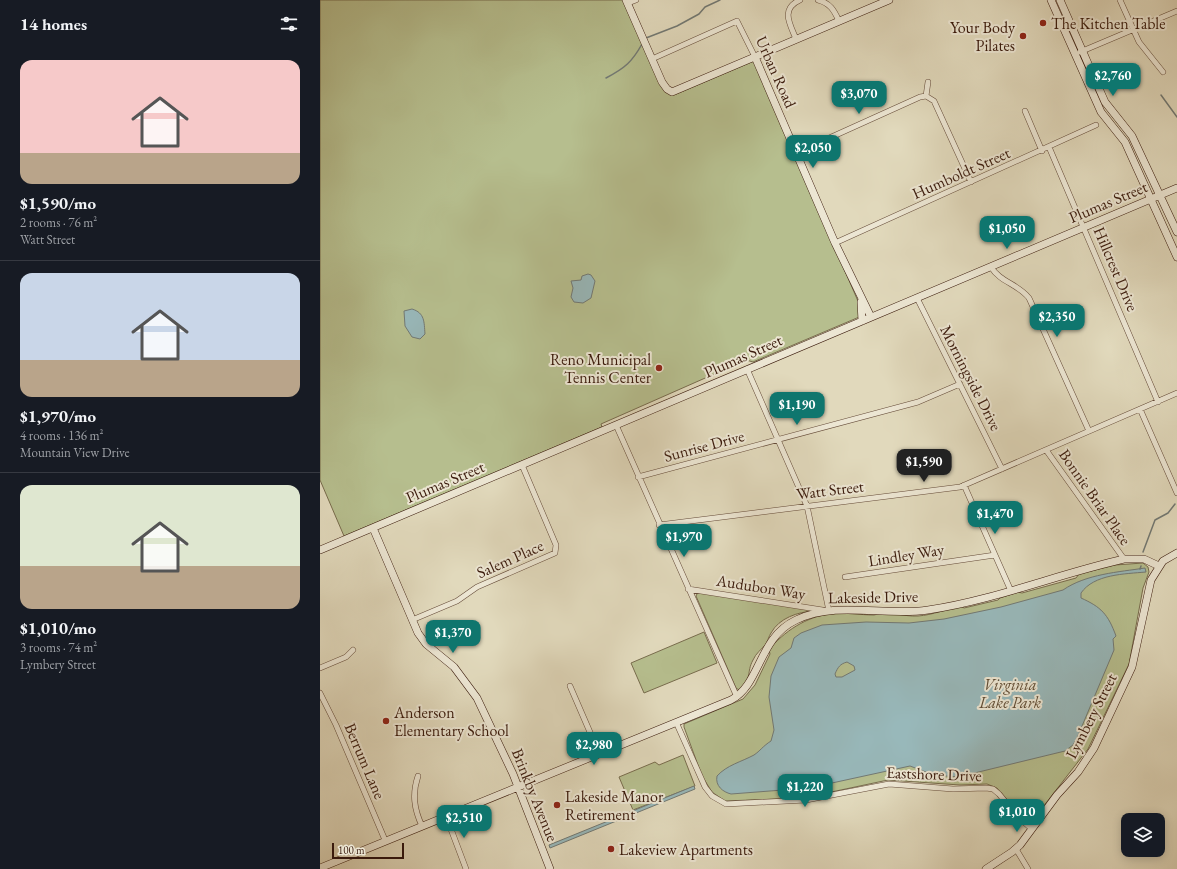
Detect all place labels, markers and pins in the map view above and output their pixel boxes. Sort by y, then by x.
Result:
place label: The Kitchen Table [1051,13,1165,34]
place label: Your Body Pilates [950,17,1016,56]
marker: The Kitchen Table [1038,18,1048,28]
marker: Your Body Pilates [1018,31,1028,41]
pin: $2,760 [1080,63,1146,97]
pin: $3,070 [826,81,892,115]
pin: $2,050 [780,135,846,169]
pin: $1,050 [974,216,1040,250]
pin: $2,350 [1024,304,1090,338]
place label: Reno Municipal Tennis Center [550,349,652,388]
marker: Reno Municipal Tennis Center [654,363,664,373]
pin: $1,190 [764,392,830,426]
pin: $1,590 [891,449,957,483]
pin: $1,470 [962,501,1028,535]
pin: $1,970 [651,524,717,558]
pin: $1,370 [420,620,486,654]
place label: Anderson Elementary School [393,702,509,741]
marker: Anderson Elementary School [381,716,391,726]
pin: $2,980 [561,732,627,766]
pin: $1,220 [772,774,838,808]
place label: Lakeside Manor Retirement [565,786,664,825]
pin: $1,010 [984,799,1050,833]
marker: Lakeside Manor Retirement [552,800,562,810]
pin: $2,510 [431,805,497,839]
place label: Lakeview Apartments [619,839,753,860]
marker: Lakeview Apartments [606,844,616,854]

